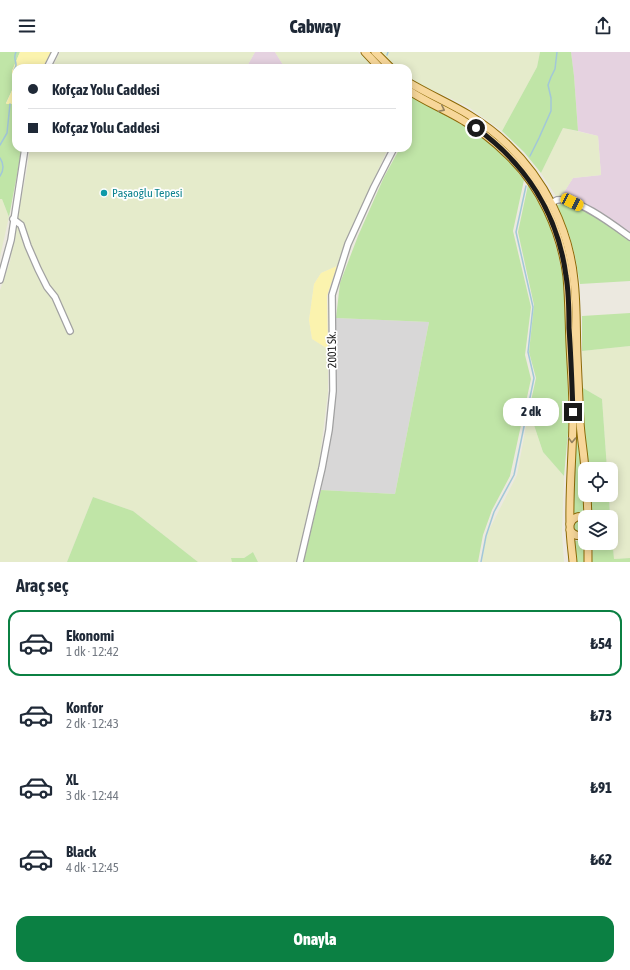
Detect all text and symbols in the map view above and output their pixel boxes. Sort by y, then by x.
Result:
icon: menu [16,15,38,37]
icon: share [592,15,614,37]
text: Cabway [289,16,341,37]
text: Kofçaz Yolu Caddesi [52,81,160,98]
one-way arrow [438,104,445,112]
text: Kofçaz Yolu Caddesi [52,119,160,136]
route start [467,119,485,137]
place label: Paşaoğlu Tepesi [112,186,183,200]
marker: Paşaoğlu Tepesi [99,188,109,198]
car [559,191,585,213]
street label: 2001 Sk. [325,332,339,368]
callout: 2 dk [503,398,559,426]
route end [564,403,582,421]
text: 2 dk [521,404,541,419]
one-way arrow [568,437,576,443]
map controls [578,462,618,550]
button: locate [578,462,618,502]
button: layers [578,510,618,550]
text: Araç seç [16,575,68,596]
icon: car [18,625,54,661]
text: Ekonomi [66,627,114,644]
text: ₺54 [590,635,612,652]
text: 1 dk · 12:42 [66,644,119,659]
icon: car [18,697,54,733]
text: Konfor [66,699,103,716]
text: ₺73 [590,707,612,724]
text: 2 dk · 12:43 [66,716,119,731]
icon: car [18,769,54,805]
text: XL [66,771,79,788]
text: ₺91 [590,779,612,796]
text: 3 dk · 12:44 [66,788,119,803]
icon: car [18,841,54,877]
text: Black [66,843,96,860]
text: ₺62 [590,851,612,868]
text: 4 dk · 12:45 [66,860,119,875]
button: Onayla [16,916,614,962]

